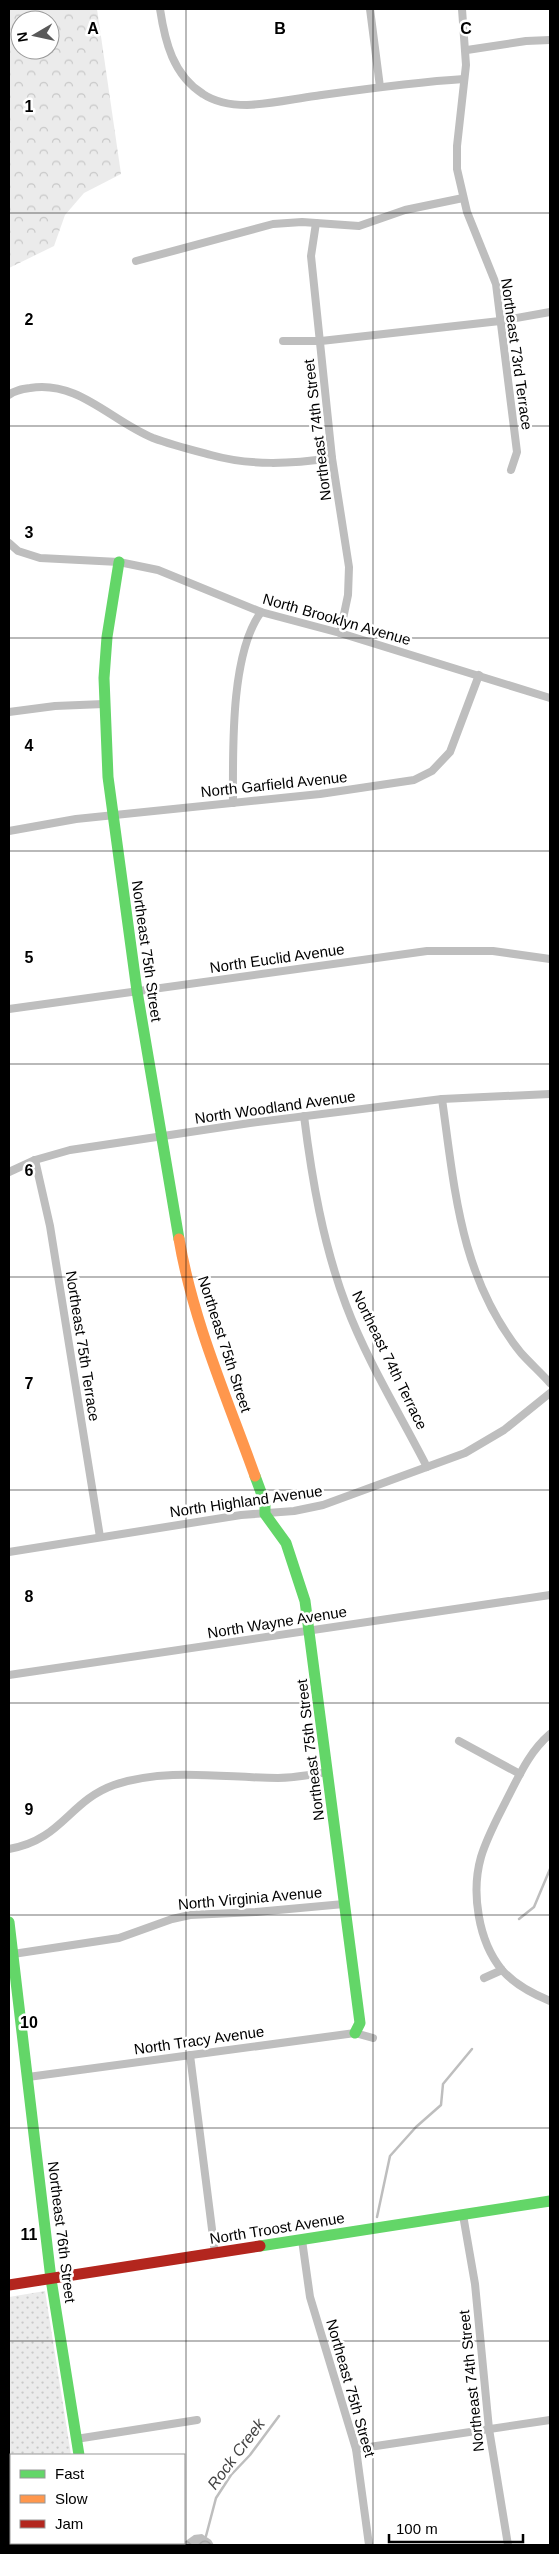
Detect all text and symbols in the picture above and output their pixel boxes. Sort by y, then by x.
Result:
north arrow [10,10,60,60]
text: A [87,20,99,37]
text: B [274,20,286,37]
text: C [460,20,472,37]
text: N [13,31,31,43]
text: 1 [25,98,34,115]
street label: Northeast 73rd Terrace [498,277,536,431]
text: 2 [25,311,34,328]
street label: Northeast 74th Street [300,357,334,502]
text: 3 [25,524,34,541]
street label: North Brooklyn Avenue [261,590,413,648]
text: 4 [25,737,34,754]
street label: North Garfield Avenue [200,768,348,800]
street label: Northeast 75th Street [129,879,165,1024]
street label: North Euclid Avenue [209,940,345,976]
text: 5 [25,949,34,966]
street label: North Woodland Avenue [194,1087,356,1127]
text: 6 [25,1162,34,1179]
street label: Northeast 75th Terrace [63,1269,103,1423]
street label: Northeast 75th Street [195,1274,255,1415]
street label: Northeast 74th Terrace [349,1288,431,1432]
text: 7 [25,1375,34,1392]
street label: North Highland Avenue [169,1482,323,1520]
text: 8 [25,1588,34,1605]
street label: North Wayne Avenue [206,1603,348,1641]
street label: Northeast 75th Street [293,1677,327,1822]
text: 9 [25,1801,34,1818]
street label: North Virginia Avenue [177,1883,323,1913]
text: 10 [20,2014,38,2031]
street label: North Tracy Avenue [133,2022,265,2058]
street label: Northeast 76th Street [45,2160,79,2305]
street label: North Troost Avenue [208,2209,346,2247]
text: 11 [21,2226,38,2243]
street label: Northeast 74th Street [455,2308,487,2453]
street label: Northeast 75th Street [323,2317,379,2460]
water label: Rock Creek [204,2415,269,2492]
legend [10,2454,185,2544]
text: Fast [55,2465,85,2482]
text: Slow [55,2490,88,2507]
scale bar [389,2512,523,2544]
text: Jam [55,2515,83,2532]
text: 100 m [396,2520,438,2537]

